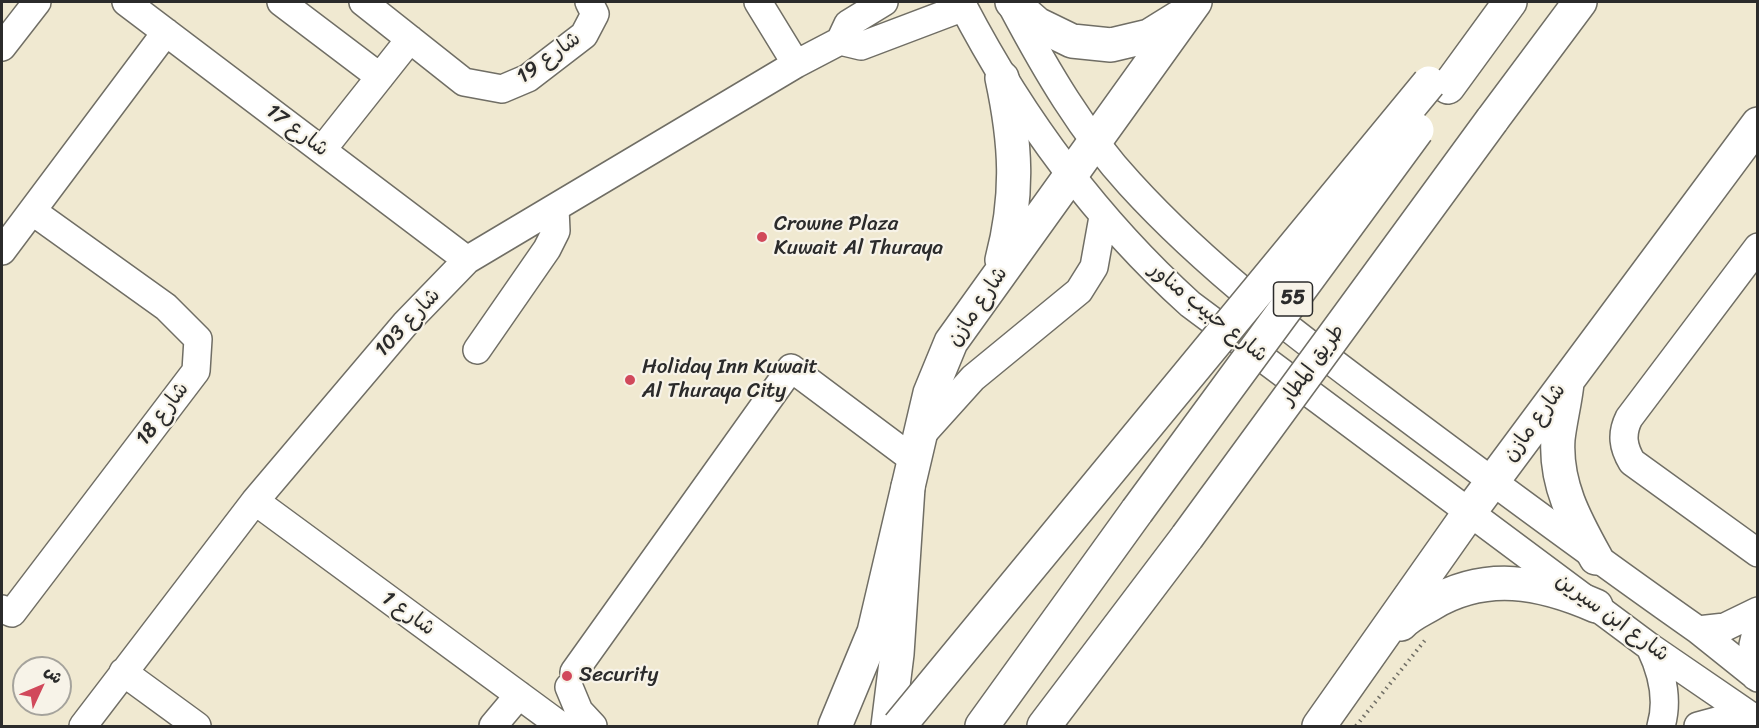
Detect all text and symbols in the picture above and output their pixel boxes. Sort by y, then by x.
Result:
street label: شارع 19 [512,26,586,90]
street label: شارع 17 [261,99,333,163]
place label: Crowne Plaza Kuwait Al Thuraya [774,212,943,262]
marker: Crowne Plaza Kuwait Al Thuraya [755,230,769,244]
street label: شارع حبيب مناور [1144,257,1272,369]
street label: شارع مازن [942,262,1014,352]
road number: 55 [1274,282,1312,316]
street label: شارع 103 [370,283,446,363]
street label: طريق المطار [1275,320,1351,410]
place label: Holiday Inn Kuwait Al Thuraya City [642,355,818,405]
marker: Holiday Inn Kuwait Al Thuraya City [623,373,637,387]
street label: شارع 18 [131,377,195,451]
street label: شارع مازن [1498,379,1572,467]
street label: شارع ابن سيرين [1550,568,1674,668]
street label: شارع 1 [376,586,440,642]
north arrow [12,656,72,716]
text: ش [37,658,70,691]
place label: Security [579,663,658,689]
marker: Security [560,669,574,683]

